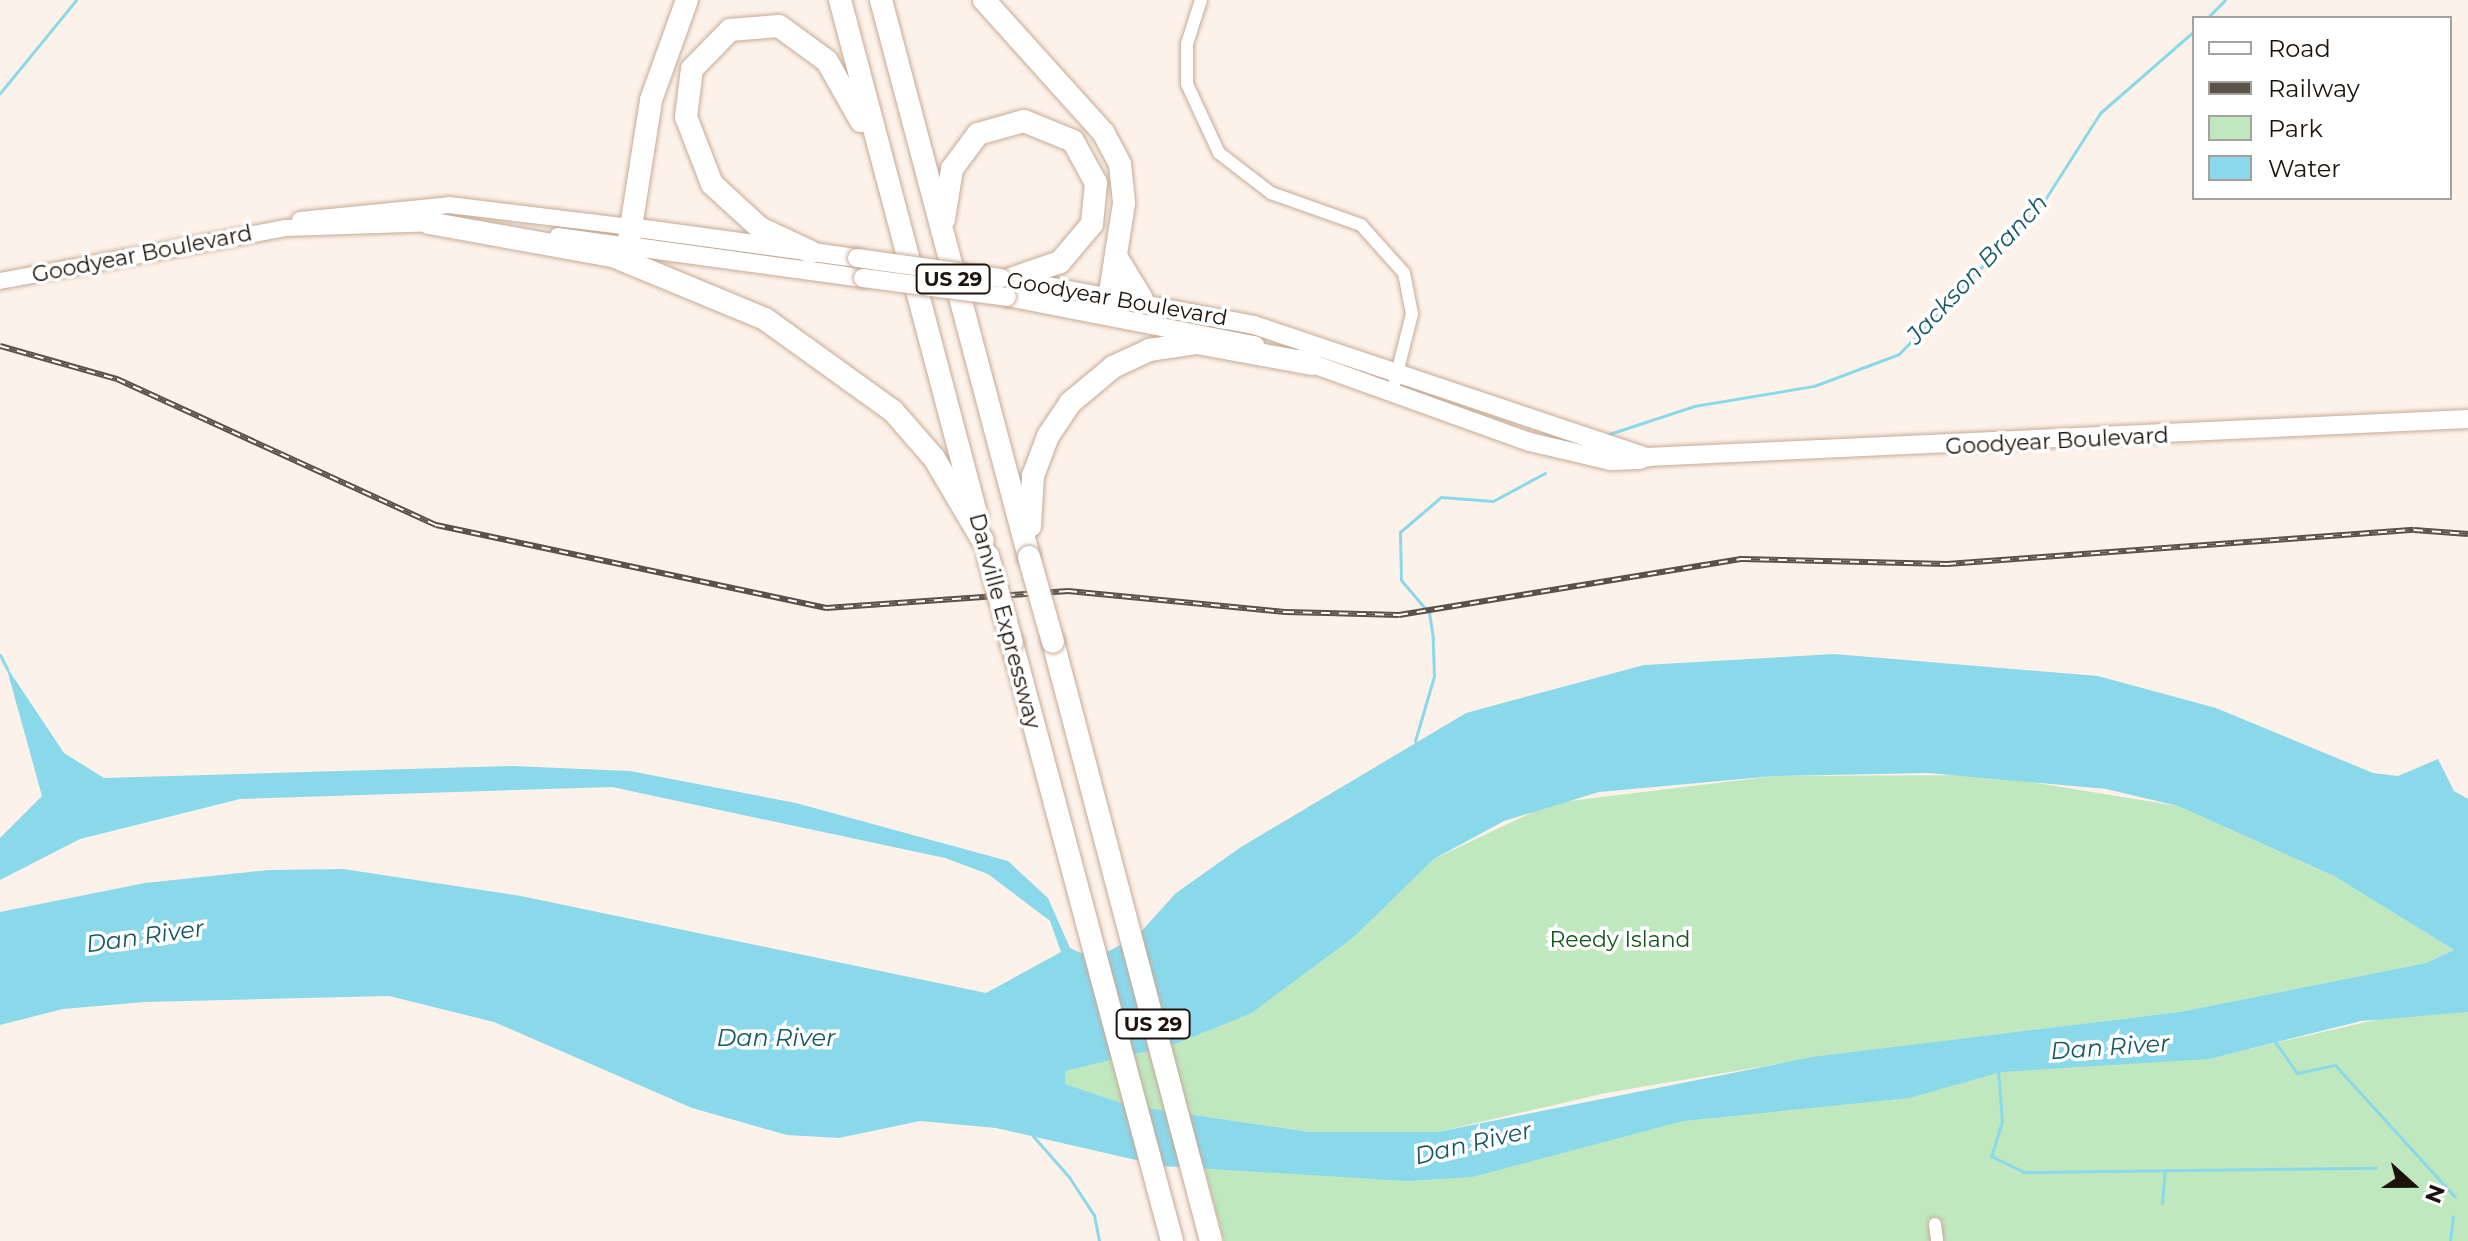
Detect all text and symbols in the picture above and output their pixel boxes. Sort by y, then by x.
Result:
legend [2192,16,2452,200]
text: Road [2268,34,2331,63]
text: Railway [2268,74,2360,103]
text: Park [2268,114,2323,143]
text: Water [2268,154,2341,183]
water label: Jackson Branch [1900,188,2054,350]
street label: Goodyear Boulevard [30,220,254,288]
road number: US 29 [915,263,991,295]
street label: Goodyear Boulevard [1005,267,1229,331]
street label: Goodyear Boulevard [1945,422,2169,460]
street label: Danville Expressway [964,510,1046,732]
water label: Dan River [84,913,206,959]
park label: Reedy Island [1549,927,1691,953]
road number: US 29 [1115,1008,1191,1040]
water label: Dan River [716,1024,836,1052]
water label: Dan River [2050,1028,2170,1066]
water label: Dan River [1412,1116,1534,1170]
north arrow [2372,1145,2452,1225]
text: N [2419,1181,2451,1207]

